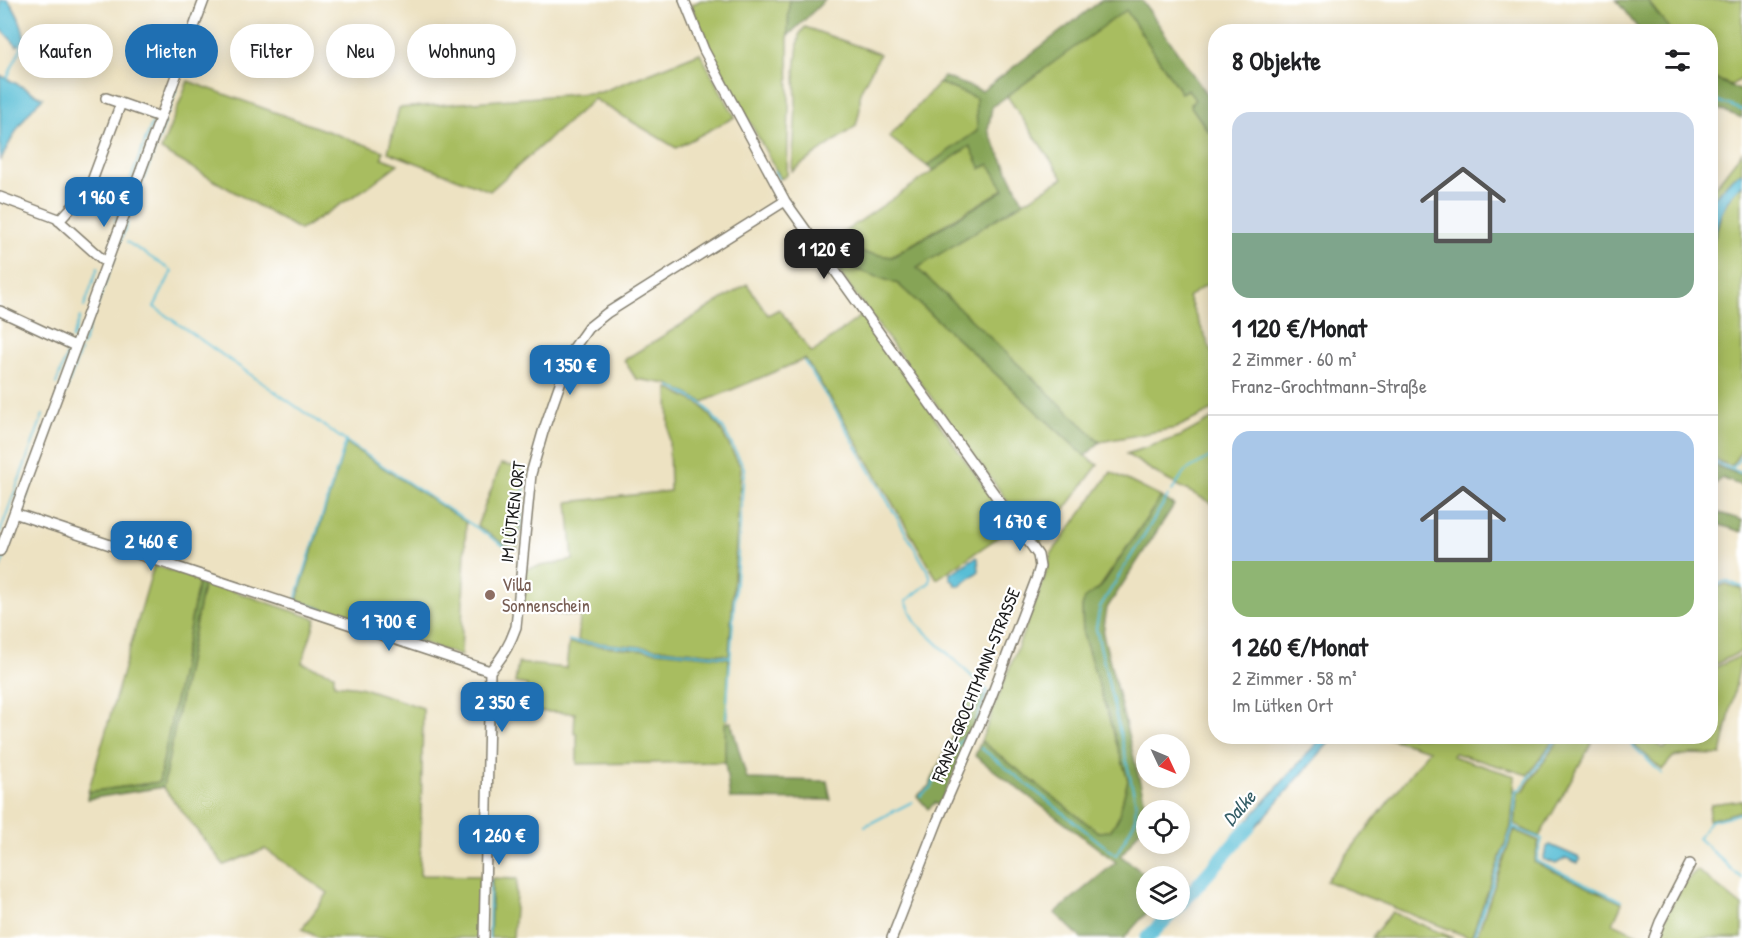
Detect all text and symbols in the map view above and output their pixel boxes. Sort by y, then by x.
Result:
chip: Kaufen [18,24,113,78]
chip: Mieten [125,24,218,78]
chip: Filter [230,24,314,78]
chip: Neu [326,24,395,78]
chip: Wohnung [407,24,516,78]
text: 8 Objekte [1232,43,1321,78]
icon: filters [1661,44,1694,77]
icon: home [1409,151,1517,259]
pin: 1 960 € [49,177,159,228]
text: 1 960 € [79,183,129,210]
pin: 1 120 € [769,229,879,280]
text: 1 120 € [798,235,850,262]
text: 1 120 €/Monat [1232,310,1367,345]
pin: 1 350 € [515,345,625,396]
text: 2 Zimmer · 60 m² [1232,345,1356,372]
text: 1 350 € [544,351,596,378]
text: Franz-Grochtmann-Straße [1232,372,1427,399]
street label: IM LÜTKEN ORT [494,459,531,564]
icon: home [1409,470,1517,578]
pin: 1 670 € [965,501,1075,552]
text: 1 670 € [994,507,1046,534]
pin: 2 460 € [96,521,206,572]
text: 2 460 € [125,527,177,554]
place label: Villa Sonnenschein [502,572,590,618]
street label: FRANZ-GROCHTMANN-STRASSE [925,584,1026,787]
marker: Villa Sonnenschein [483,588,497,602]
pin: 1 700 € [334,601,444,652]
text: 1 700 € [362,607,416,634]
text: 1 260 €/Monat [1232,629,1368,664]
text: 2 Zimmer · 58 m² [1232,664,1357,691]
pin: 2 350 € [447,682,557,733]
text: 2 350 € [475,688,529,715]
text: Im Lütken Ort [1232,691,1333,718]
north arrow [1136,734,1190,788]
map controls [1136,734,1190,920]
water label: Dalke [1216,783,1262,831]
button: locate [1136,800,1190,854]
pin: 1 260 € [444,815,554,866]
text: 1 260 € [473,821,525,848]
button: layers [1136,866,1190,920]

